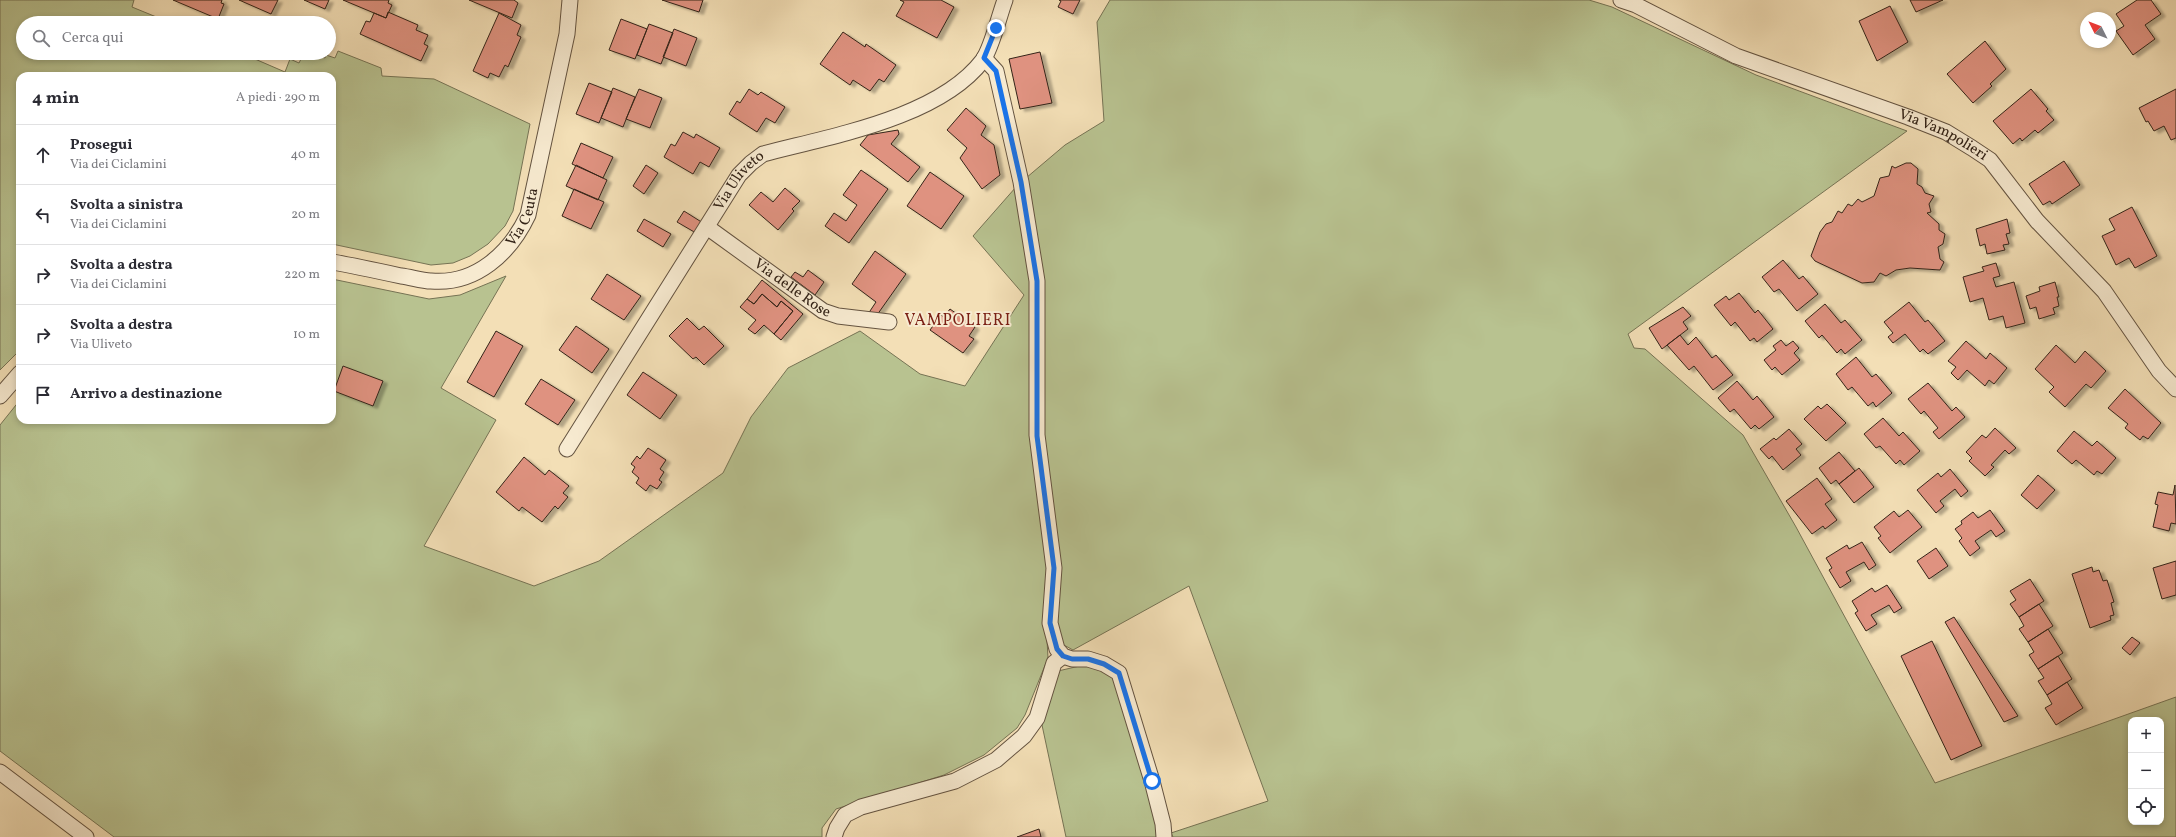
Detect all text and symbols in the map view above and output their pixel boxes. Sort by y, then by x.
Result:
north arrow [2080,12,2116,48]
search box [16,16,336,60]
route end [987,19,1005,37]
icon: search [30,27,52,49]
text: Cerca qui [62,28,124,49]
text: 4 min [32,87,79,110]
text: A piedi · 290 m [236,89,320,107]
street label: Via Vampolieri [1896,104,1992,166]
text: Prosegui [70,135,133,156]
icon: ahead [32,144,54,166]
text: 40 m [291,146,320,164]
street label: Via Uliveto [709,146,769,215]
text: Via dei Ciclamini [70,156,167,174]
street label: Via Ceuta [501,186,544,251]
text: Svolta a sinistra [70,195,183,216]
icon: left [32,204,54,226]
text: 20 m [291,206,320,224]
text: Via dei Ciclamini [70,216,167,234]
street label: Via delle Rose [749,253,833,323]
text: Svolta a destra [70,255,173,276]
icon: right [32,264,54,286]
text: 220 m [284,266,320,284]
text: Via dei Ciclamini [70,276,167,294]
district label: VAMPOLIERI [905,310,1011,332]
text: Svolta a destra [70,315,173,336]
icon: right [32,324,54,346]
text: 10 m [293,326,320,344]
text: Via Uliveto [70,336,132,354]
icon: arrive [32,384,54,406]
text: Arrivo a destinazione [70,384,222,405]
map controls [2128,717,2164,825]
button: + [2128,717,2164,753]
button: − [2128,753,2164,789]
route start [1143,772,1161,790]
button: locate [2128,789,2164,825]

